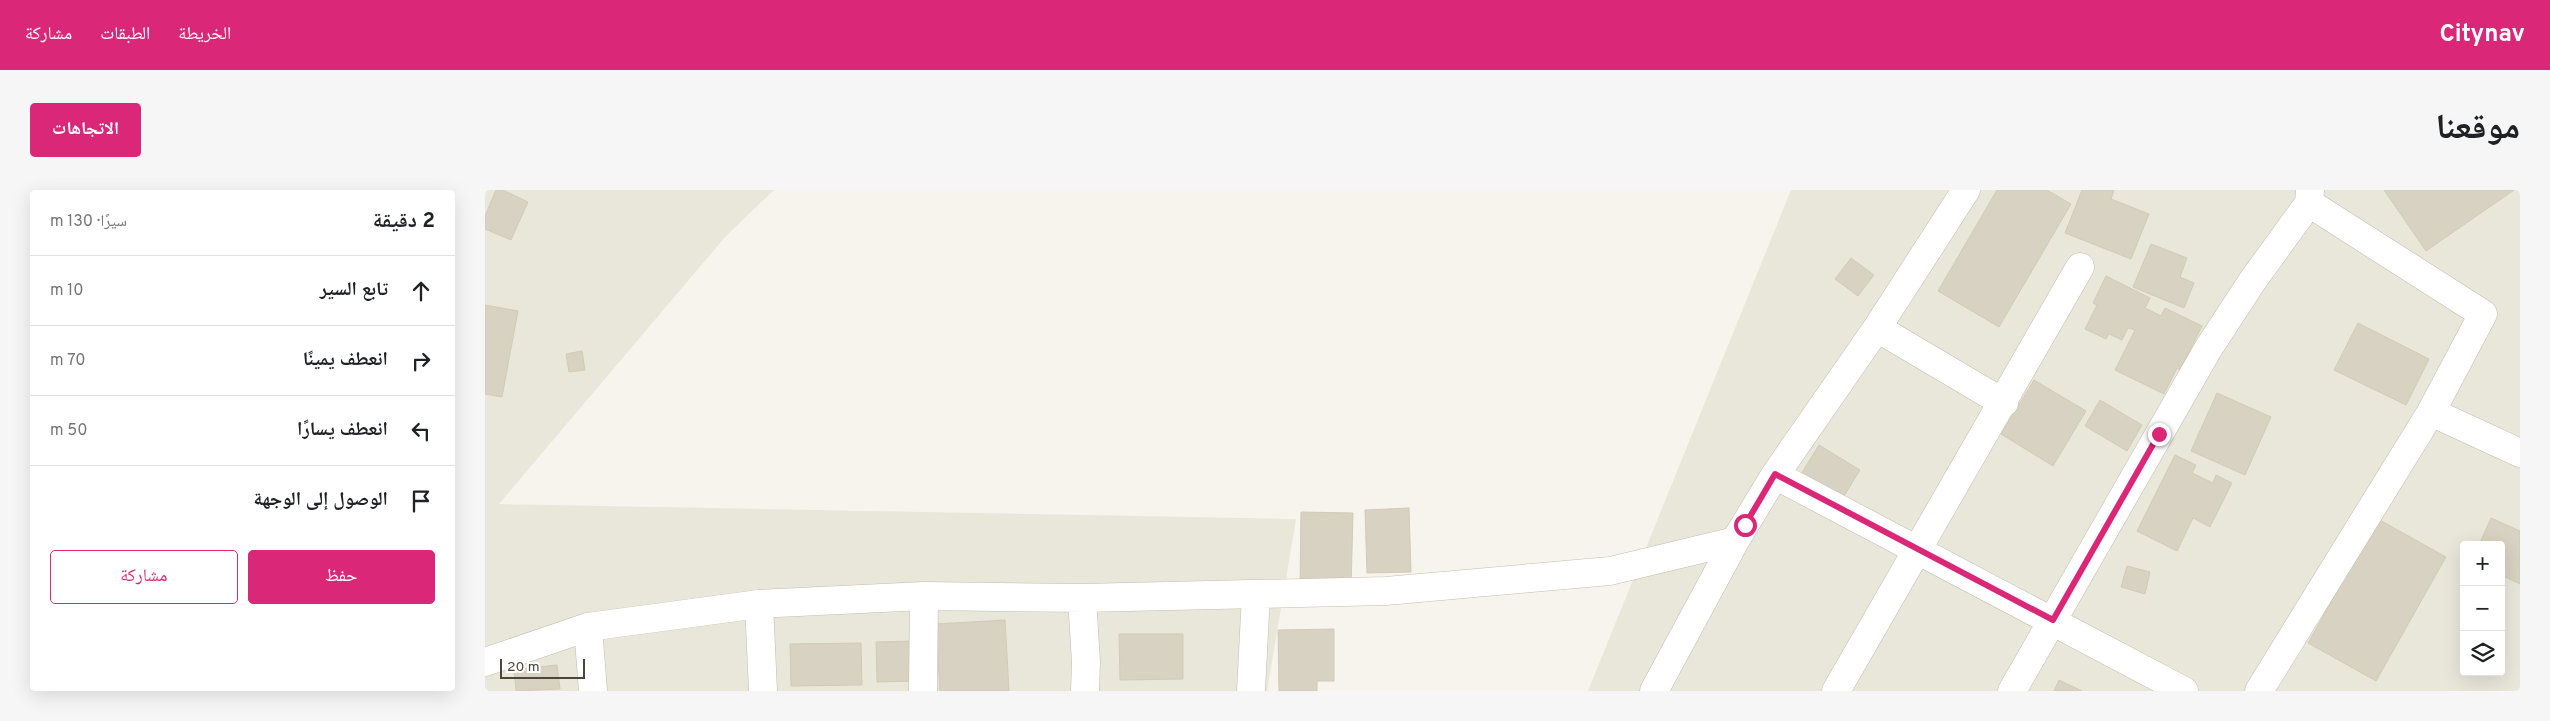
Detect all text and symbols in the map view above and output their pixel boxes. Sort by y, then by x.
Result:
text: Citynav [2439,20,2525,50]
text: مشاركة [25,23,72,46]
text: الطبقات [100,23,150,46]
text: الخريطة [178,23,231,46]
button: الاتجاهات [30,103,141,157]
text: موقعنا [2435,107,2520,151]
text: 2 دقيقة [373,208,435,235]
text: سيرًا · 130 m [50,212,127,232]
icon: ahead [407,277,435,305]
text: تابع السير [320,278,388,302]
text: 10 m [50,281,84,301]
icon: right [407,347,435,375]
text: انعطف يمينًا [303,348,388,372]
text: 70 m [50,351,85,371]
icon: left [407,417,435,445]
text: انعطف يسارًا [297,418,388,442]
text: 50 m [50,421,88,441]
route end [2148,423,2171,446]
icon: arrive [407,487,435,515]
text: الوصول إلى الوجهة [254,488,388,512]
route start [1734,514,1757,537]
map controls [2460,541,2505,676]
button: + [2460,541,2505,586]
button: مشاركة [50,550,238,604]
button: حفظ [248,550,435,604]
button: − [2460,586,2505,631]
button: layers [2460,631,2505,676]
scale bar [500,656,585,679]
text: 20 m [507,659,540,676]

